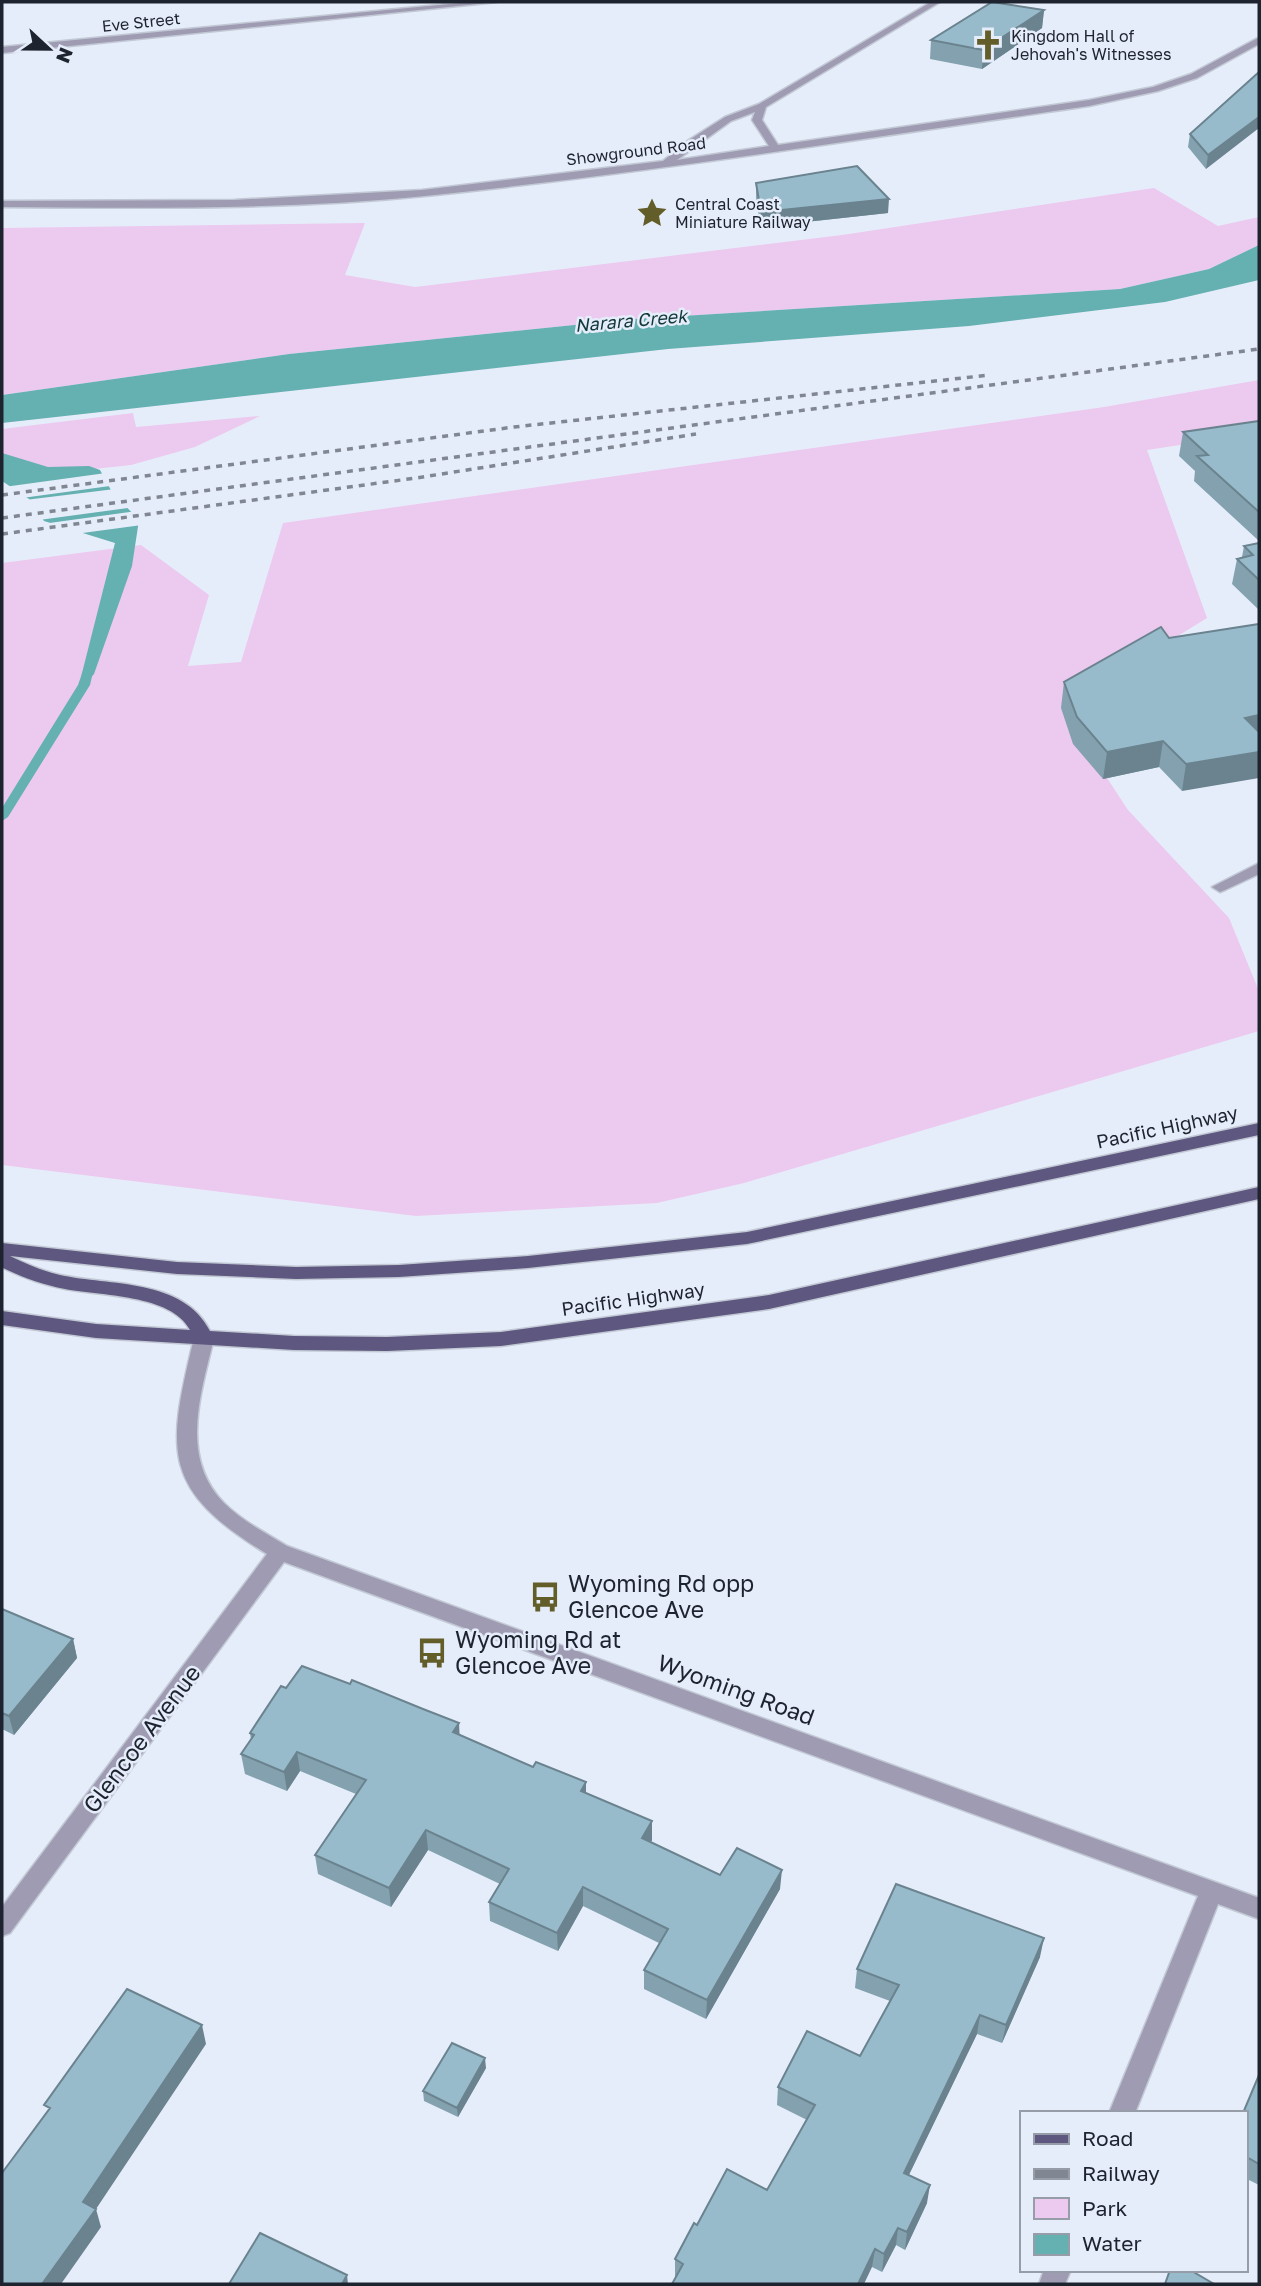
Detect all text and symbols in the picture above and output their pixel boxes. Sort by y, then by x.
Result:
street label: Eve Street [101,8,181,36]
north arrow [14,14,84,84]
place label: Kingdom Hall of Jehovah's Witnesses [1011,26,1171,64]
church icon: Kingdom Hall of Jehovah's Witnesses [971,28,1005,62]
text: N [52,45,79,67]
street label: Showground Road [565,133,707,169]
place label: Central Coast Miniature Railway [675,194,811,232]
place icon: Central Coast Miniature Railway [635,196,669,230]
water label: Narara Creek [574,304,690,336]
street label: Pacific Highway [1094,1100,1240,1153]
street label: Pacific Highway [560,1277,706,1320]
place label: Wyoming Rd opp Glencoe Ave [568,1569,754,1623]
bus stop icon: Wyoming Rd opp Glencoe Ave [528,1580,562,1614]
place label: Wyoming Rd at Glencoe Ave [455,1625,621,1679]
bus stop icon: Wyoming Rd at Glencoe Ave [415,1636,449,1670]
street label: Wyoming Road [654,1648,819,1730]
street label: Glencoe Avenue [77,1659,206,1818]
legend [1020,2111,1247,2272]
text: Road [1082,2125,1133,2151]
text: Railway [1082,2160,1160,2186]
text: Park [1082,2195,1128,2221]
text: Water [1082,2230,1142,2256]

